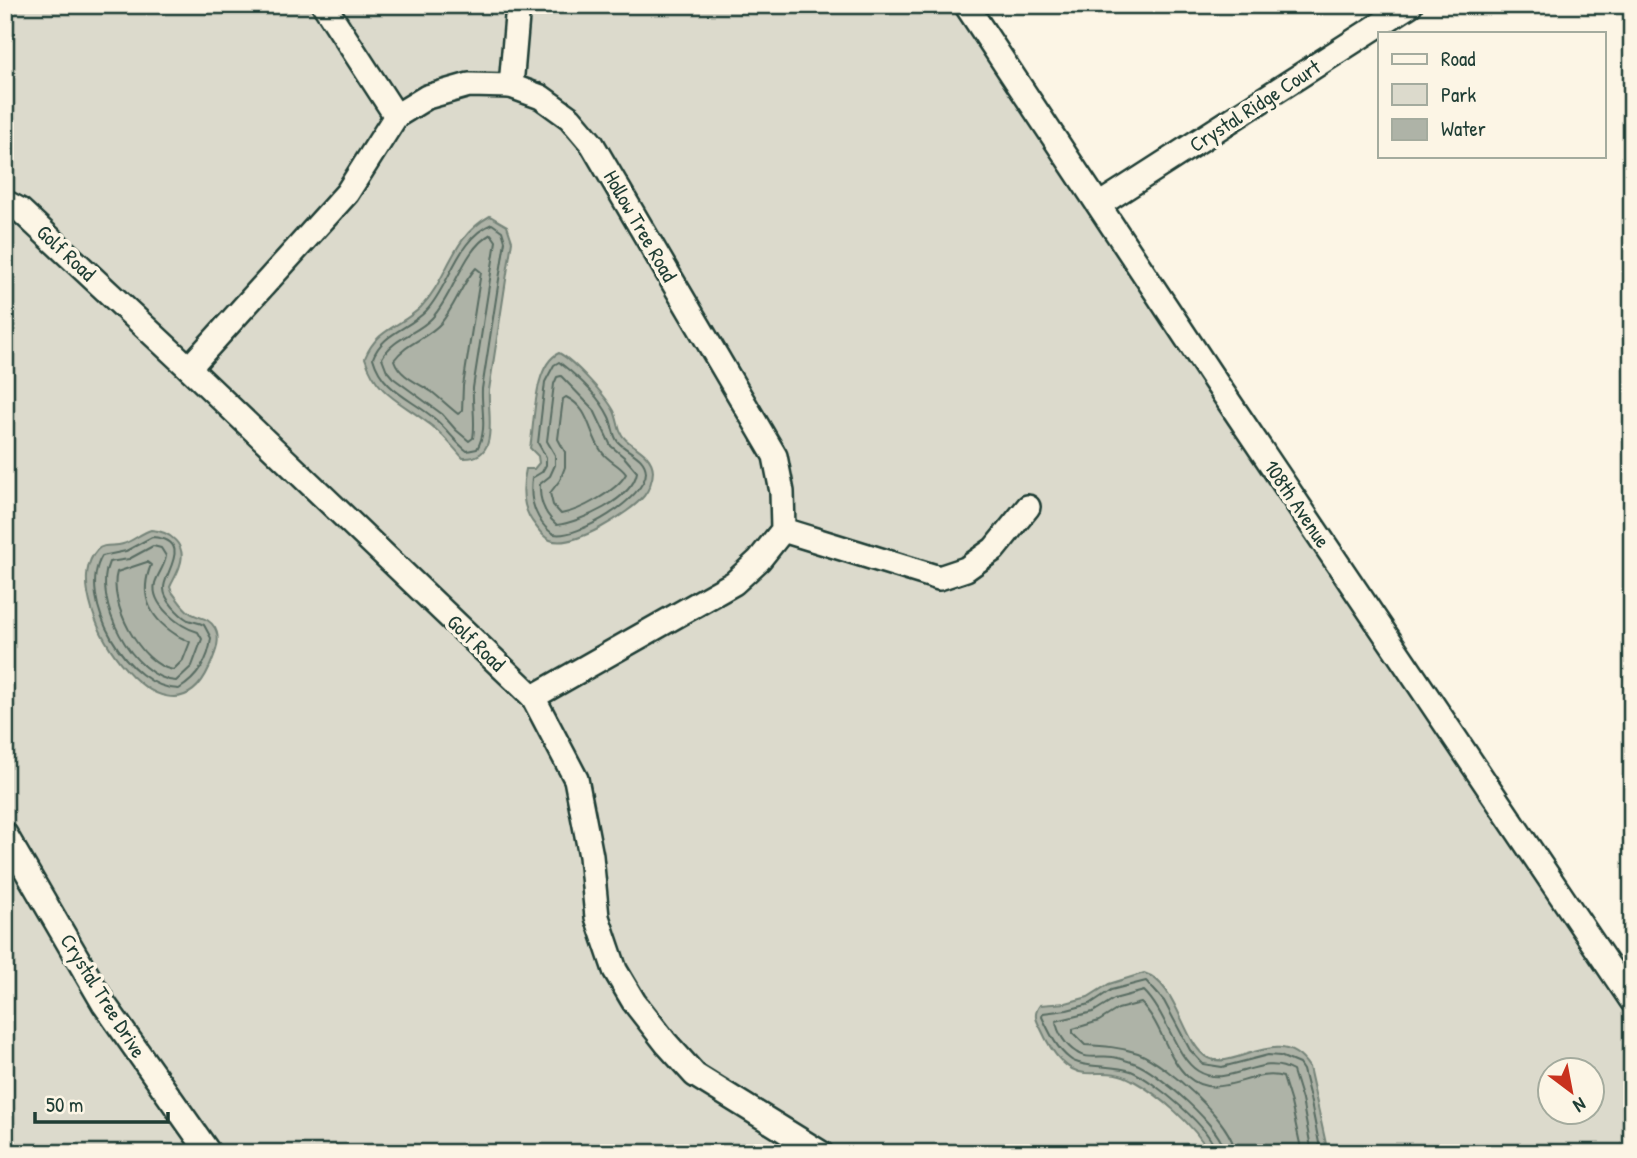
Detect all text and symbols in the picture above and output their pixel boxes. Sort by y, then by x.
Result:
legend [1378,32,1606,158]
text: Road [1441,44,1475,73]
street label: Crystal Ridge Court [1183,52,1327,159]
text: Park [1441,80,1476,109]
text: Water [1441,114,1486,143]
street label: Hollow Tree Road [597,165,684,287]
street label: Golf Road [31,218,102,287]
street label: 108th Avenue [1257,454,1337,553]
street label: Golf Road [441,608,512,678]
street label: Crystal Tree Drive [54,928,153,1063]
north arrow [1536,1056,1606,1126]
scale bar [35,1081,168,1125]
text: 50 m [46,1090,83,1119]
text: N [1569,1092,1591,1119]

